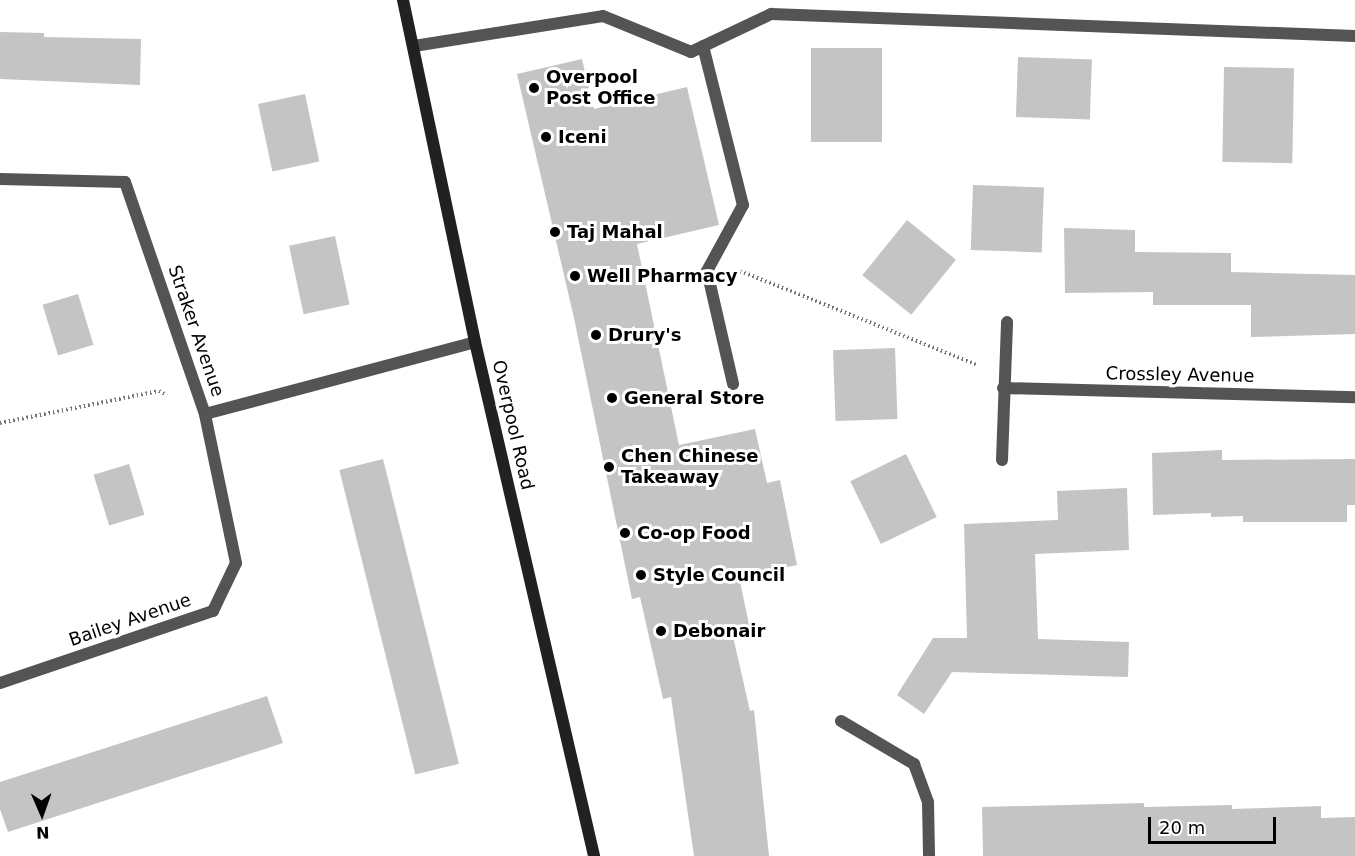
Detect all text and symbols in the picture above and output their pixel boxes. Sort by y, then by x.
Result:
place label: Overpool Post Office [546,67,655,110]
marker: Overpool Post Office [527,81,541,95]
place label: Iceni [558,126,607,148]
marker: Iceni [539,130,553,144]
place label: Taj Mahal [567,221,663,243]
marker: Taj Mahal [548,225,562,239]
street label: Straker Avenue [163,262,229,400]
place label: Well Pharmacy [587,265,737,287]
marker: Well Pharmacy [568,269,582,283]
place label: Drury's [608,324,681,346]
marker: Drury's [589,328,603,342]
street label: Overpool Road [488,358,538,492]
street label: Crossley Avenue [1105,363,1255,387]
place label: General Store [624,387,764,409]
marker: General Store [605,391,619,405]
place label: Chen Chinese Takeaway [621,446,758,488]
marker: Chen Chinese Takeaway [602,460,616,474]
place label: Co-op Food [637,522,751,544]
marker: Co-op Food [618,526,632,540]
place label: Style Council [653,564,785,586]
marker: Style Council [634,568,648,582]
street label: Bailey Avenue [66,589,194,651]
place label: Debonair [673,620,765,642]
marker: Debonair [654,624,668,638]
north arrow [12,784,72,844]
scale bar [1151,805,1278,843]
text: 20 m [1159,817,1205,838]
text: N [36,823,50,842]

